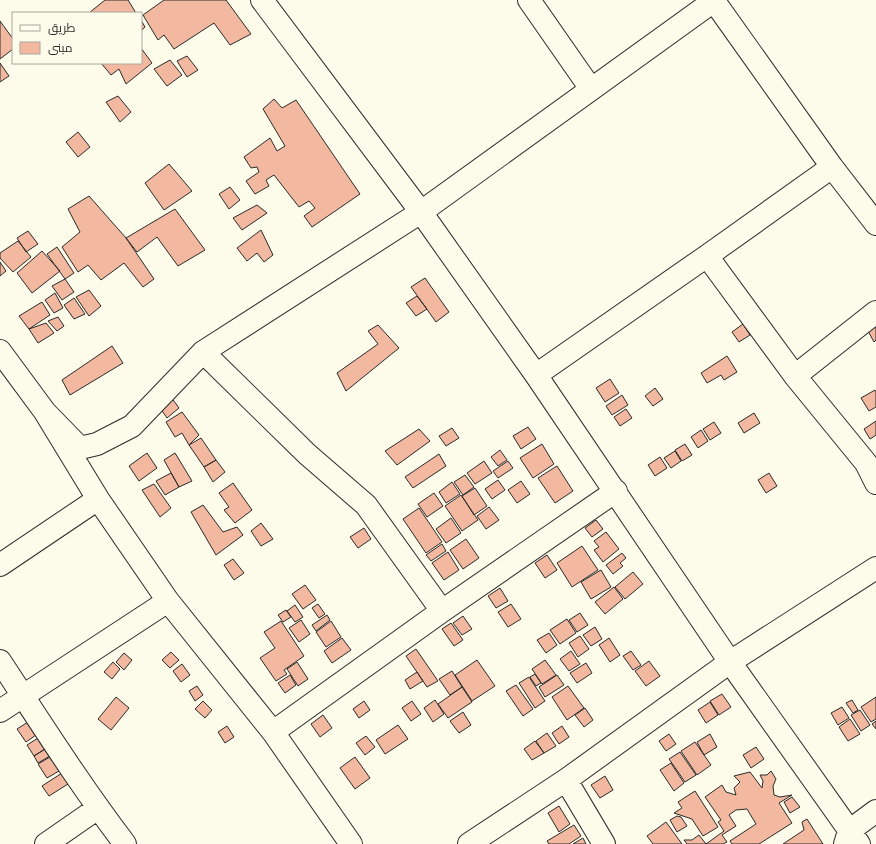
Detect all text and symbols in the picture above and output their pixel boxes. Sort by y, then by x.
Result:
legend [12,12,142,64]
text: طريق [48,20,76,35]
text: مبنى [48,40,73,55]

